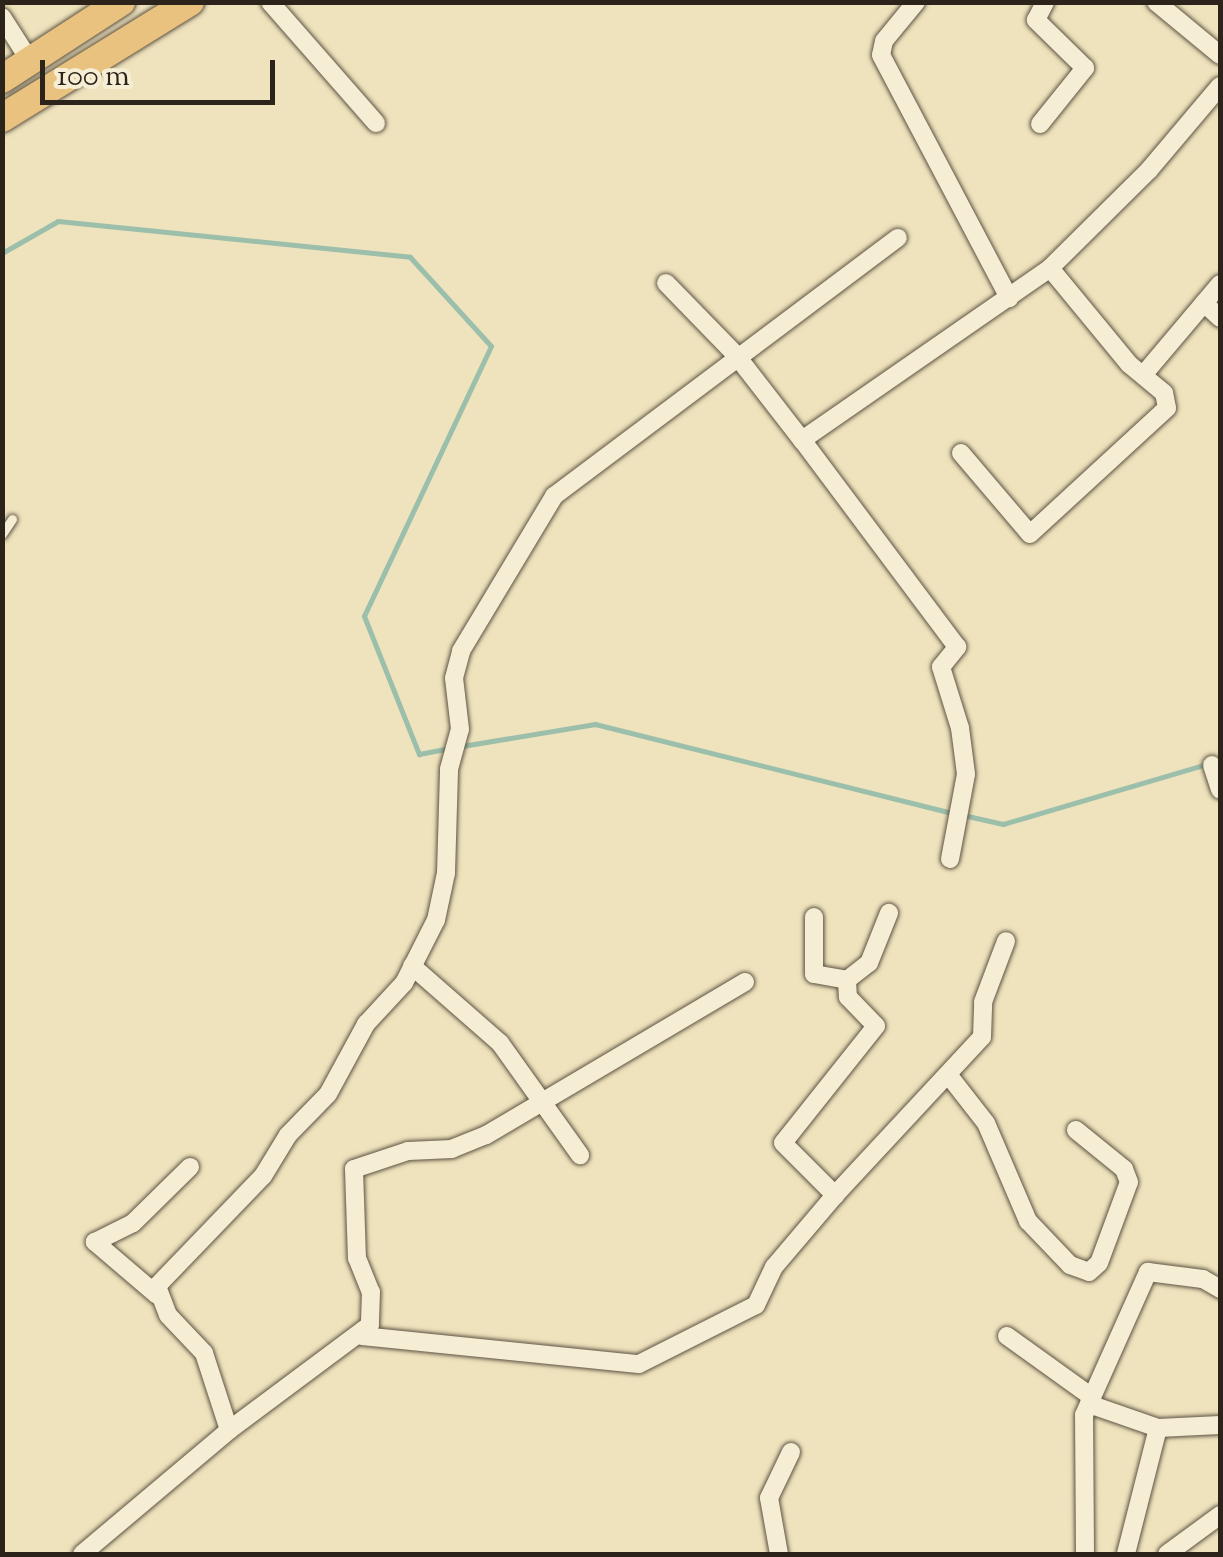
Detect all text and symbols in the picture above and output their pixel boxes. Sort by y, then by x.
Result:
scale bar [45,40,280,102]
text: 100 m [57,56,130,99]

